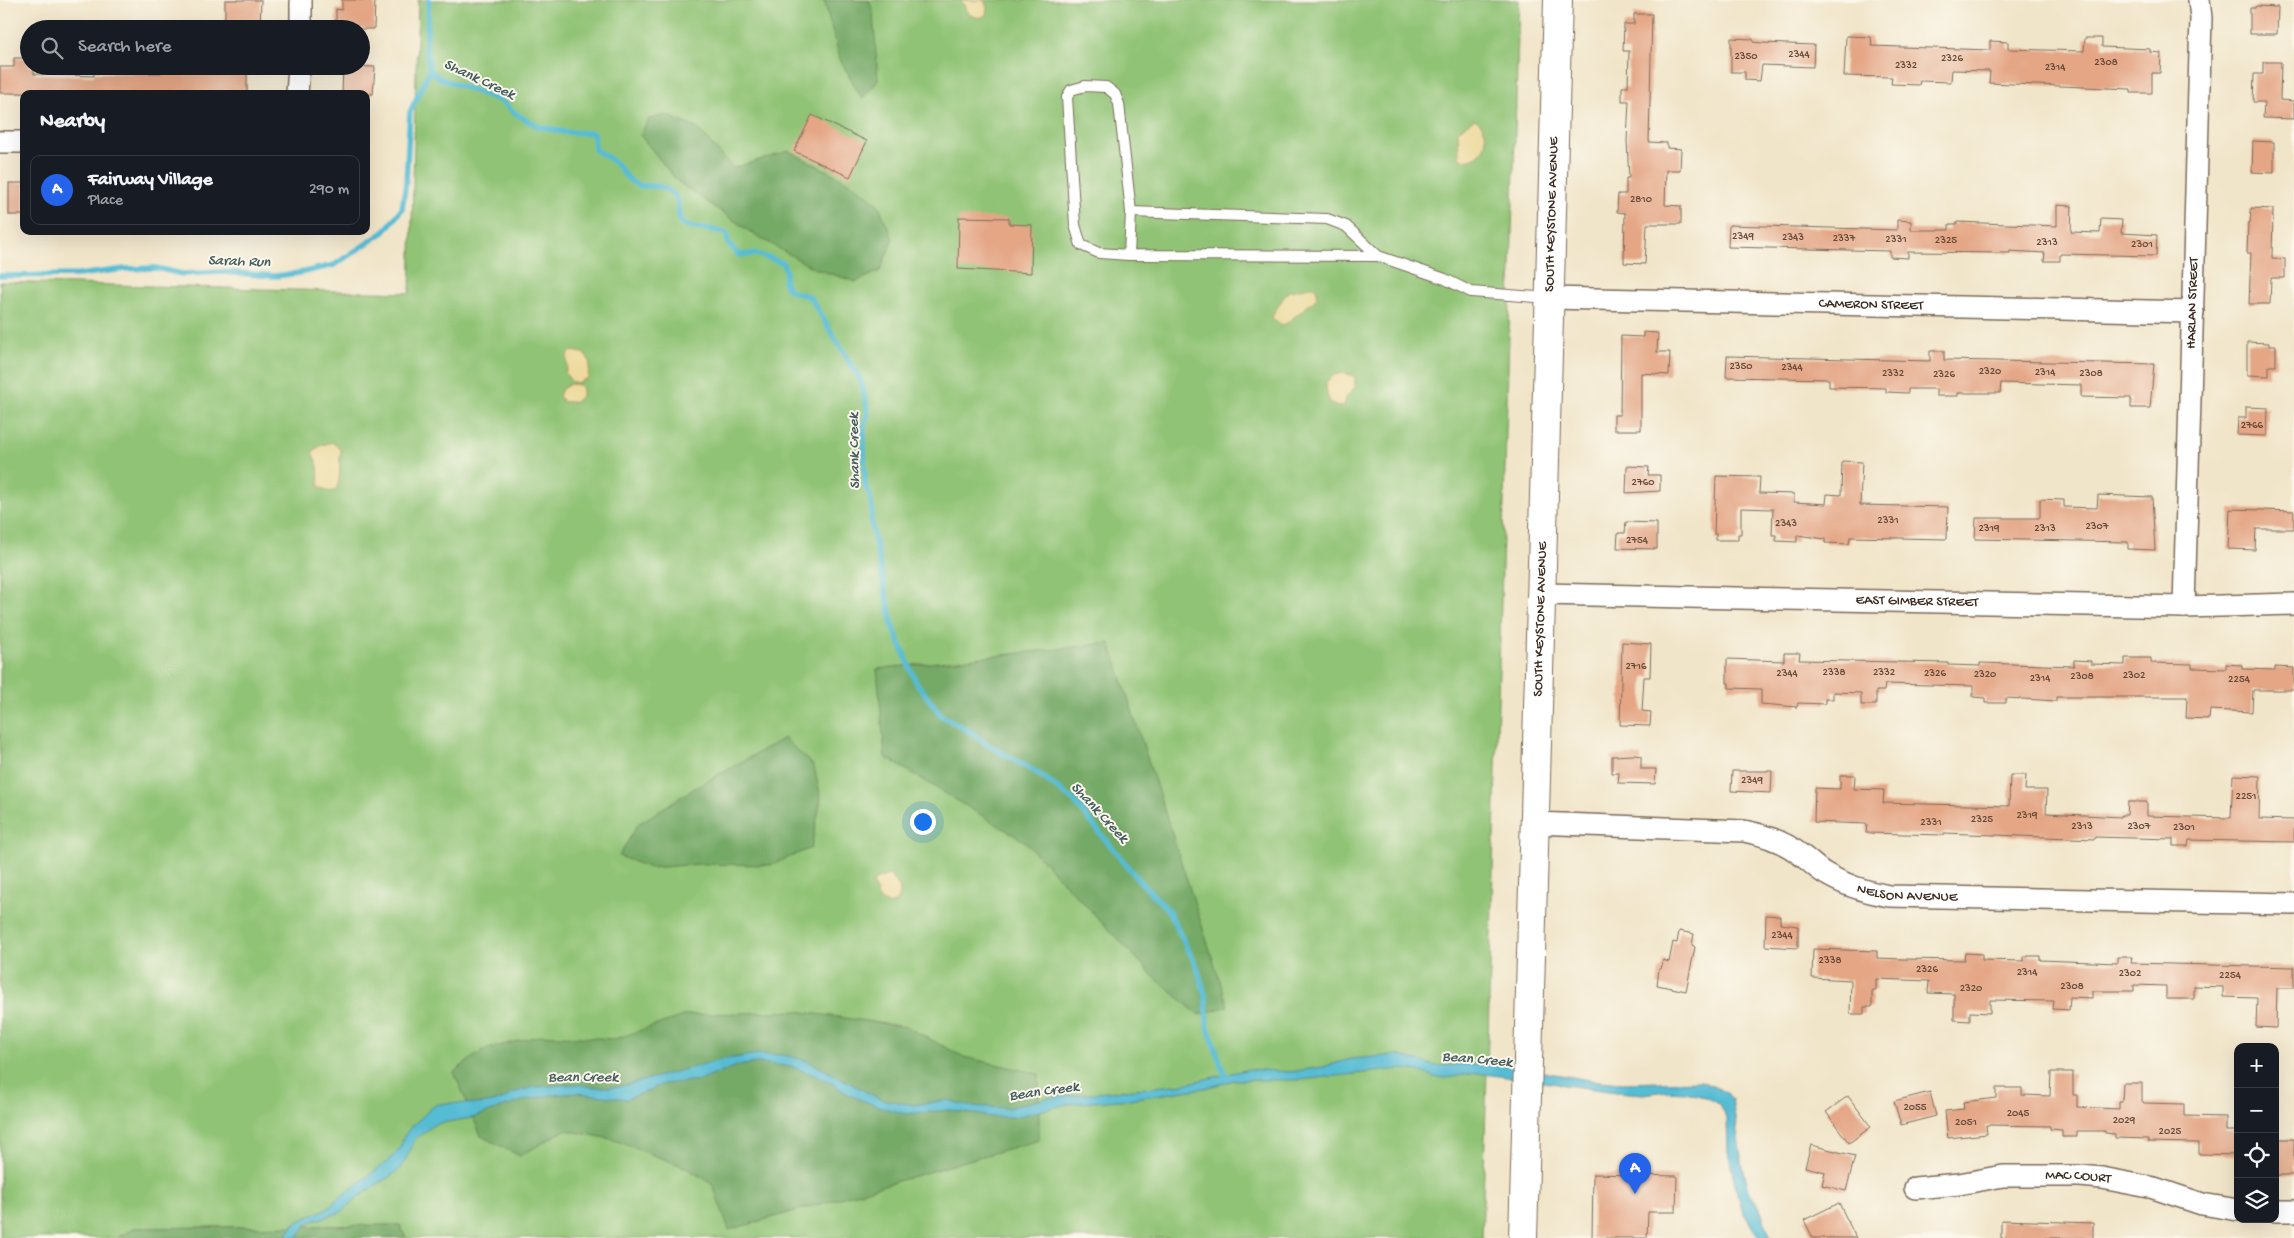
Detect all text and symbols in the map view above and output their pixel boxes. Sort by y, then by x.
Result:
search box [20,20,370,75]
icon: search [38,34,66,62]
text: Search here [78,36,172,59]
house number: 2344 [1788,49,1811,61]
house number: 2350 [1734,51,1758,63]
house number: 2326 [1941,53,1963,65]
water label: Shank Creek [441,56,519,105]
house number: 2308 [2094,57,2118,69]
house number: 2332 [1895,60,1918,72]
house number: 2314 [2045,62,2066,74]
text: Nearby [40,110,105,135]
street label: SOUTH KEYSTONE AVENUE [1541,135,1563,292]
text: Fairway Village [88,169,212,192]
text: A [52,181,62,200]
text: 290 m [309,181,349,200]
text: Place [88,192,123,211]
house number: 2810 [1630,194,1652,206]
house number: 2349 [1732,231,1754,243]
house number: 2343 [1782,232,1804,244]
house number: 2337 [1833,233,1856,245]
house number: 2331 [1885,234,1907,246]
house number: 2325 [1935,235,1957,247]
house number: 2313 [2036,237,2058,249]
house number: 2301 [2131,239,2153,251]
water label: Sarah Run [207,252,271,272]
street label: HARLAN STREET [2183,257,2203,349]
street label: CAMERON STREET [1818,295,1924,315]
house number: 2350 [1729,361,1753,373]
house number: 2344 [1781,362,1804,374]
house number: 2320 [1979,366,2001,378]
house number: 2314 [2035,367,2056,379]
house number: 2332 [1882,368,1905,380]
house number: 2308 [2079,368,2103,380]
house number: 2326 [1933,369,1955,381]
water label: Shank Creek [845,411,865,489]
house number: 2766 [2241,420,2264,432]
house number: 2760 [1632,477,1654,489]
house number: 2331 [1877,515,1899,527]
house number: 2343 [1775,518,1797,530]
house number: 2307 [2085,521,2109,533]
house number: 2319 [1978,523,2000,535]
house number: 2313 [2034,523,2056,535]
house number: 2754 [1626,535,1649,547]
street label: SOUTH KEYSTONE AVENUE [1530,540,1551,697]
street label: EAST GIMBER STREET [1855,592,1979,611]
house number: 2716 [1625,661,1647,673]
house number: 2338 [1823,667,1845,679]
house number: 2332 [1873,667,1896,679]
house number: 2344 [1776,668,1799,680]
house number: 2326 [1924,668,1946,680]
house number: 2320 [1974,669,1996,681]
house number: 2302 [2123,670,2146,682]
house number: 2308 [2070,671,2094,683]
house number: 2314 [2030,673,2051,685]
house number: 2254 [2228,674,2251,686]
house number: 2349 [1741,775,1763,787]
water label: Shank Creek [1066,779,1132,848]
house number: 2251 [2235,791,2257,803]
your location [910,809,936,835]
house number: 2319 [2016,810,2038,822]
house number: 2325 [1971,814,1993,826]
house number: 2331 [1920,817,1942,829]
house number: 2313 [2071,821,2093,833]
house number: 2307 [2127,821,2151,833]
house number: 2301 [2173,822,2195,834]
street label: NELSON AVENUE [1855,880,1959,906]
house number: 2344 [1771,930,1794,942]
house number: 2338 [1819,955,1841,967]
house number: 2326 [1916,964,1938,976]
house number: 2314 [2017,967,2038,979]
house number: 2302 [2119,968,2142,980]
house number: 2254 [2219,970,2242,982]
house number: 2308 [2060,981,2084,993]
house number: 2320 [1960,983,1982,995]
map controls [2234,1043,2279,1223]
button: + [2234,1043,2279,1088]
water label: Bean Creek [1441,1048,1514,1072]
water label: Bean Creek [548,1069,619,1087]
water label: Bean Creek [1008,1078,1081,1106]
button: − [2234,1088,2279,1133]
house number: 2055 [1903,1102,1927,1114]
house number: 2045 [2007,1108,2030,1120]
house number: 2029 [2113,1115,2136,1127]
house number: 2051 [1955,1117,1977,1129]
house number: 2025 [2159,1126,2182,1138]
button: locate [2234,1133,2279,1178]
pin: A [1619,1153,1651,1194]
street label: MAC COURT [2045,1168,2113,1188]
button: layers [2234,1178,2279,1223]

